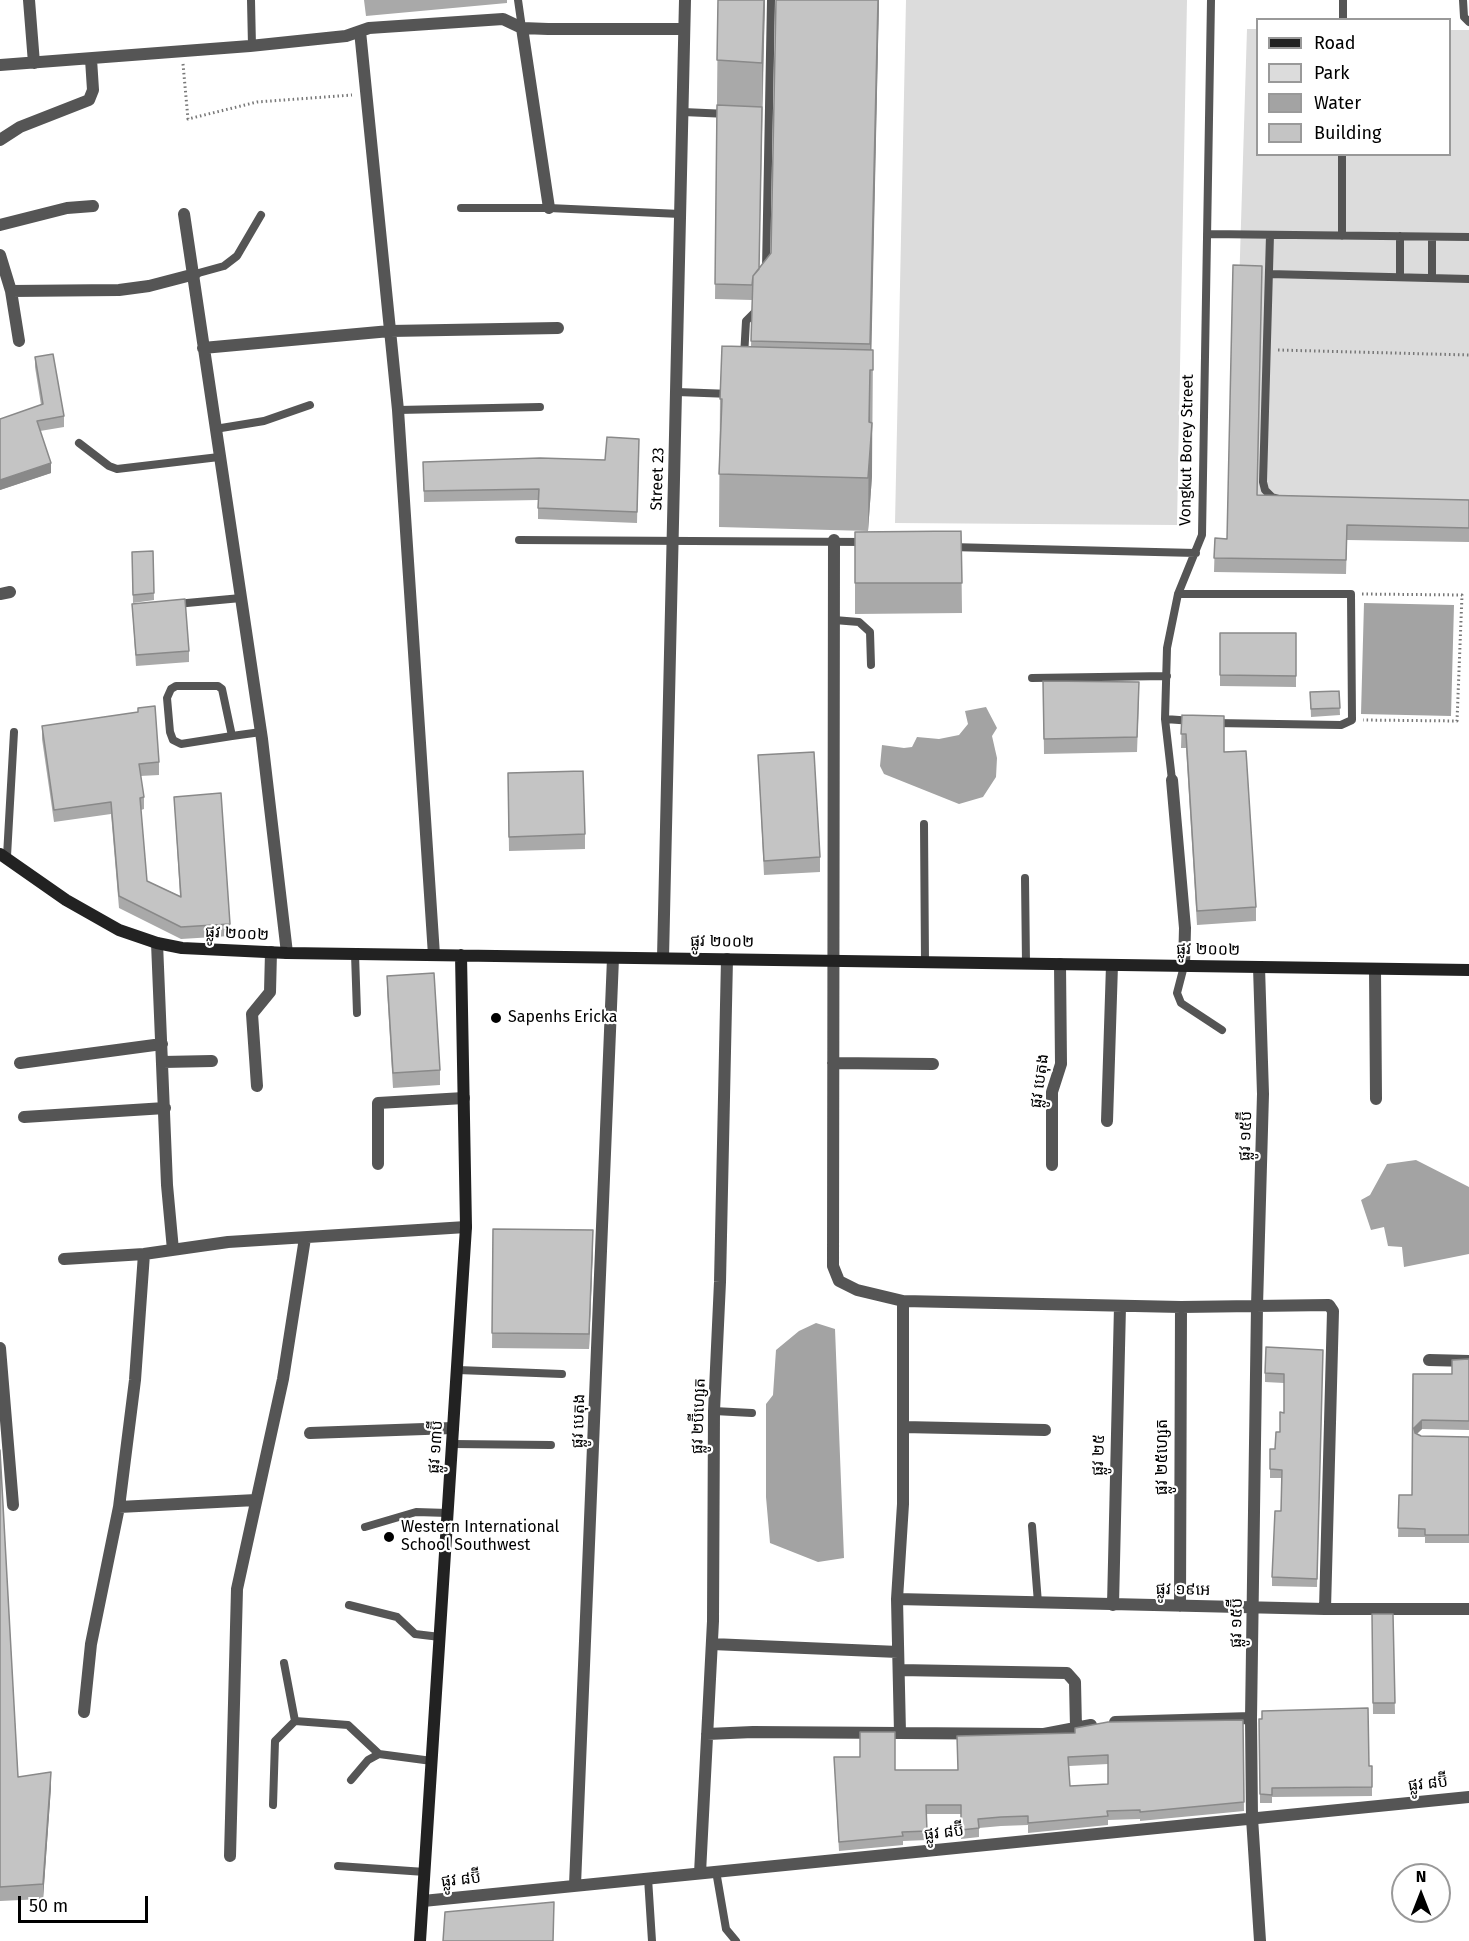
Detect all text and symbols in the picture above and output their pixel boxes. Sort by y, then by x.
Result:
legend [1256,18,1451,156]
text: Road [1314,32,1356,54]
text: Park [1314,62,1349,84]
text: Water [1314,92,1361,114]
text: Building [1314,122,1381,144]
street label: Vongkut Borey Street [1176,374,1198,526]
street label: Street 23 [647,447,669,511]
street label: ផ្លូវ ២០០២ [205,923,269,945]
street label: ផ្លូវ ២០០២ [690,932,754,952]
street label: ផ្លូវ ២០០២ [1176,940,1240,960]
place label: Sapenhs Ericka [508,1008,618,1028]
marker: Sapenhs Ericka [489,1011,503,1025]
street label: ផ្លូវ បេតុង [1027,1053,1053,1109]
street label: ផ្លូវ ១៥ប៊ី [1236,1111,1256,1161]
street label: ផ្លូវ ២ប៊ីហ្សេត [688,1378,710,1454]
street label: ផ្លូវ បេតុង [568,1393,590,1449]
street label: ផ្លូវ ២៥ហ្សេត [1153,1419,1173,1495]
street label: ផ្លូវ ១៣ប៊ី [425,1420,447,1474]
street label: ផ្លូវ ២៥ [1089,1434,1109,1476]
place label: Western International School Southwest [401,1518,559,1556]
marker: Western International School Southwest [382,1530,396,1544]
street label: ផ្លូវ ១៩អេ [1155,1580,1211,1600]
street label: ផ្លូវ ១៥ប៊ី [1227,1598,1247,1648]
street label: ផ្លូវ ៨ប៊ី [1407,1772,1449,1796]
street label: ផ្លូវ ៨ប៊ី [923,1821,965,1845]
north arrow [1391,1863,1451,1923]
text: N [1416,1867,1426,1886]
street label: ផ្លូវ ៨ប៊ី [440,1868,482,1892]
scale bar [21,1884,152,1922]
text: 50 m [29,1895,68,1917]

